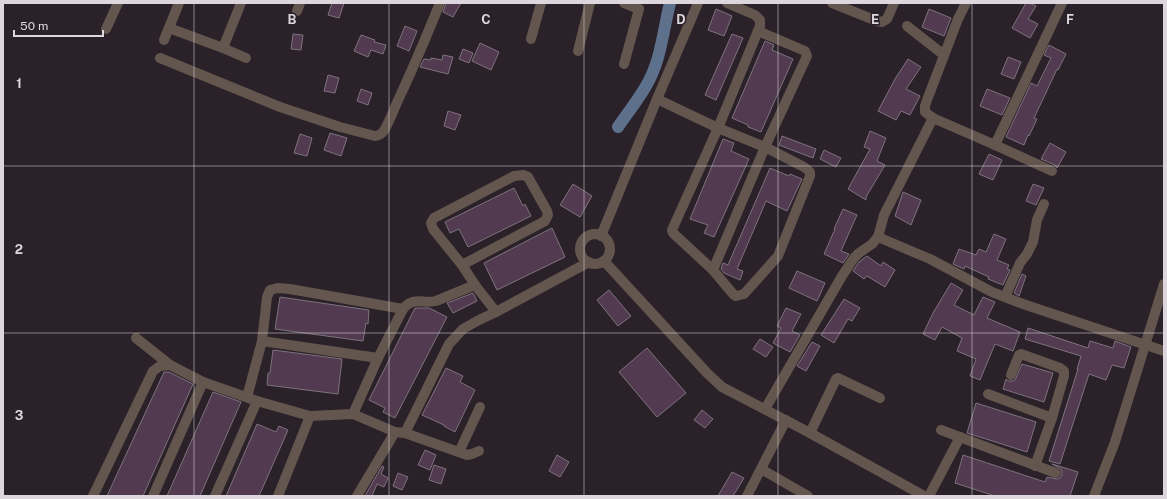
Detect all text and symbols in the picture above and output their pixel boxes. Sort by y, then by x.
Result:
scale bar [14,12,103,38]
text: B [288,12,297,27]
text: C [481,12,491,27]
text: D [676,12,686,27]
text: E [871,12,879,27]
text: F [1066,12,1074,27]
text: 50 m [20,19,48,33]
text: 1 [16,76,22,91]
text: 2 [15,242,23,257]
text: 3 [15,408,24,423]

